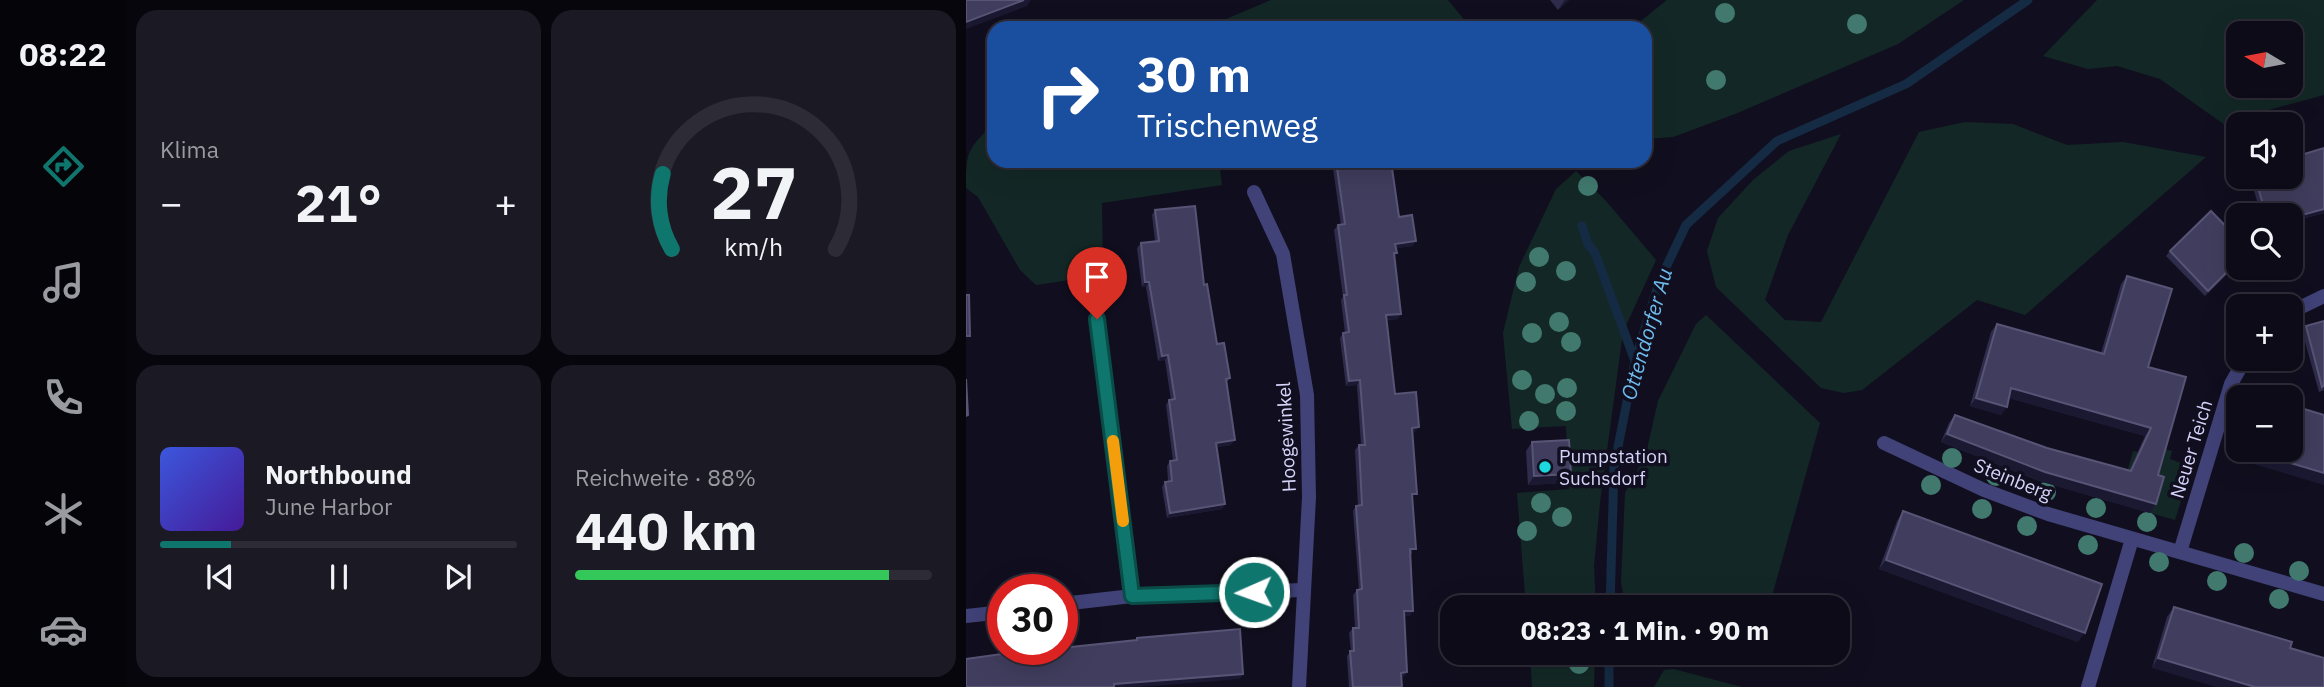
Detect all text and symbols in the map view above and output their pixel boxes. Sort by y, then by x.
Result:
north arrow [2226,21,2303,98]
map controls [2226,21,2303,462]
text: 08:22 [19,33,107,75]
text: 30 m [1137,42,1251,105]
icon: right [1022,49,1113,140]
text: Trischenweg [1137,104,1318,146]
button: sound [2226,112,2303,189]
text: Klima [160,134,219,164]
icon: directions [39,142,88,191]
text: 27 [710,144,797,239]
text: 21° [295,169,382,236]
text: − [160,178,183,227]
text: + [494,178,517,227]
button: search [2226,203,2303,280]
text: km/h [724,229,783,262]
pin [1067,247,1127,319]
icon: music [39,258,88,307]
icon: arrive [1078,258,1116,296]
water label: Ottendorfer Au [1614,265,1678,403]
button: + [2226,294,2303,371]
icon: phone [39,373,88,422]
street label: Hoogewinkel [1271,381,1301,493]
button: − [2226,385,2303,462]
street label: Neuer Teich [2165,397,2217,501]
place label: Pumpstation Suchsdorf [1559,444,1668,490]
street label: Steinberg [1971,453,2055,505]
text: Northbound [265,457,412,491]
marker: Pumpstation Suchsdorf [1537,459,1553,475]
text: Reichweite · 88% [575,462,756,492]
icon: climate [39,489,88,538]
text: June Harbor [265,491,393,521]
text: 440 km [575,497,757,564]
position arrow [1217,555,1291,629]
icon: previous [201,558,239,596]
icon: pause [320,558,358,596]
icon: next [439,558,477,596]
speed limit sign: 30 [987,574,1078,665]
icon: car [39,605,88,654]
text: 08:23 · 1 Min. · 90 m [1521,613,1769,647]

